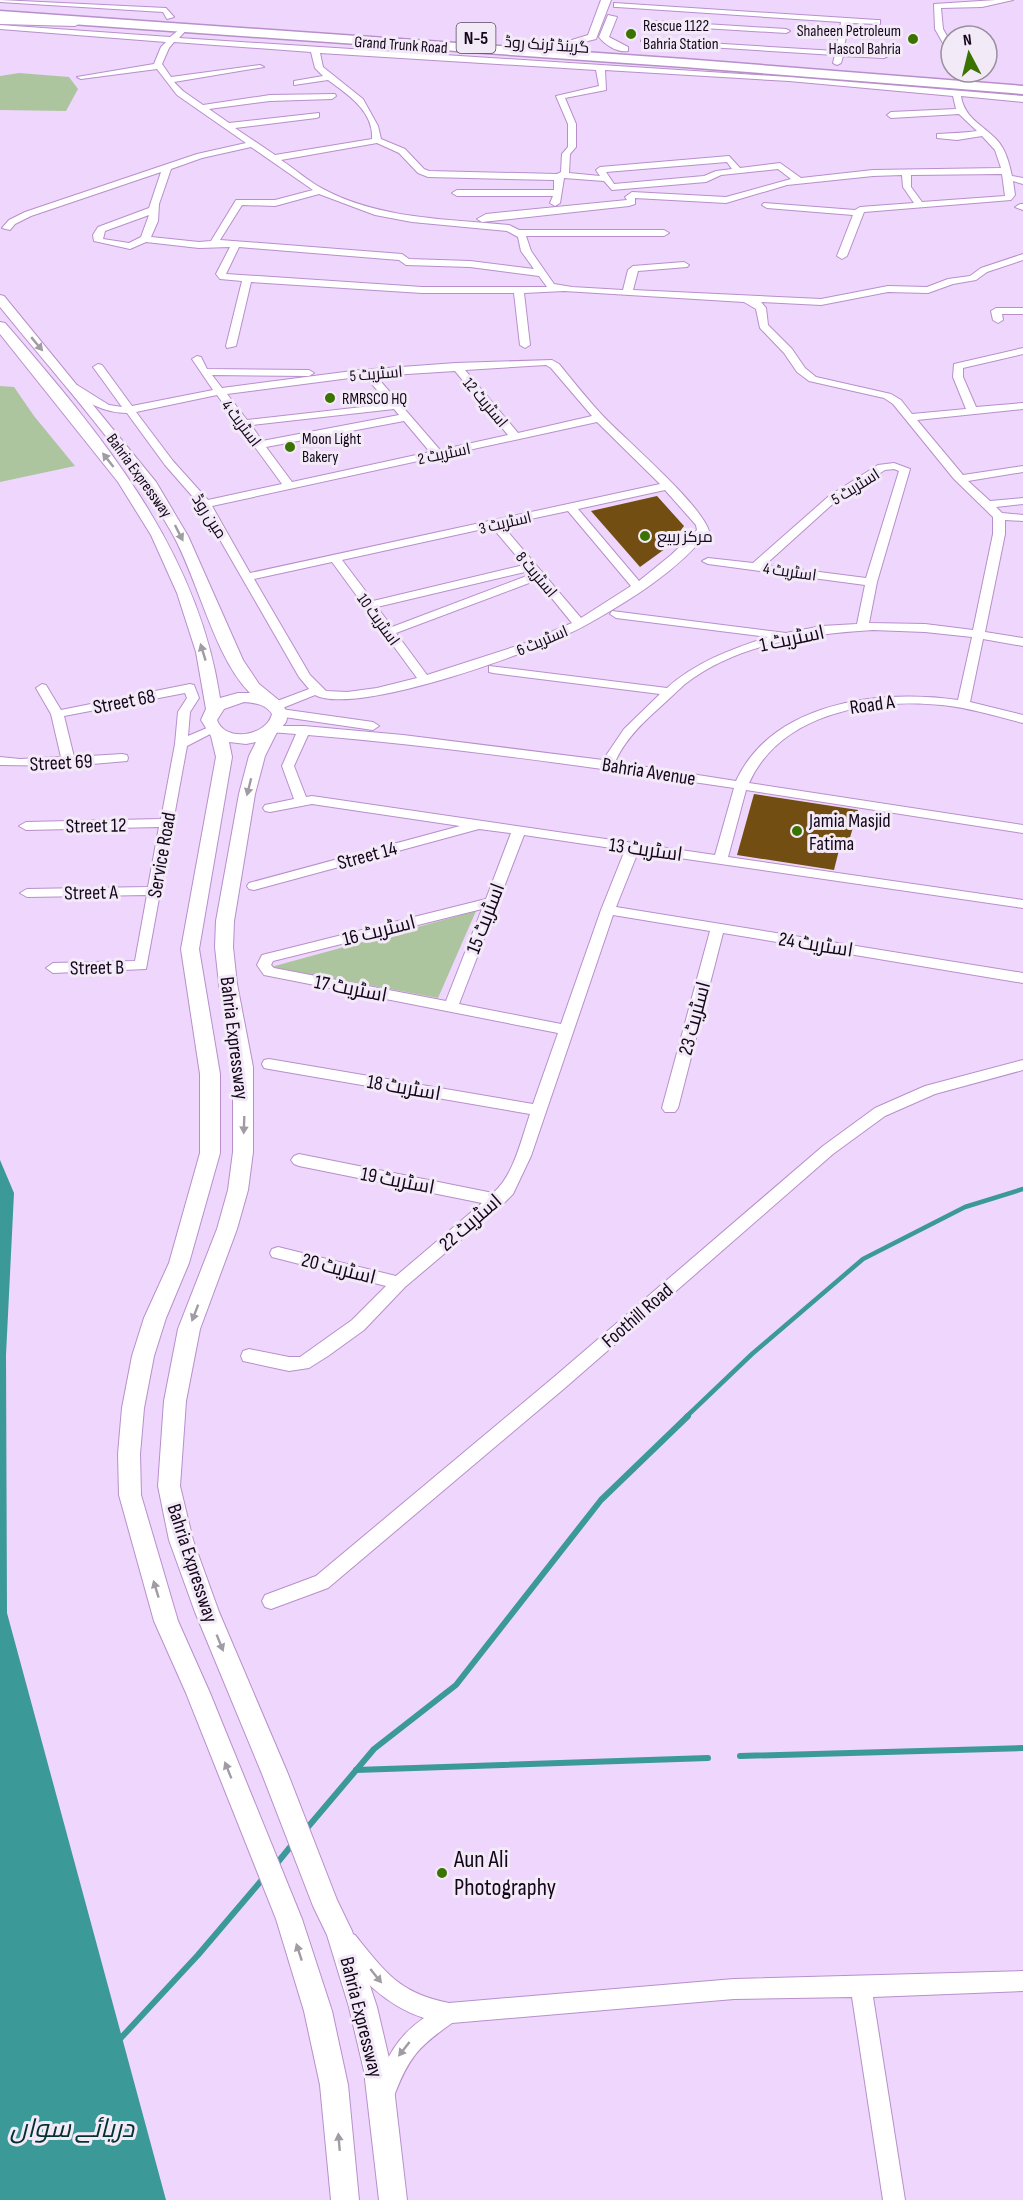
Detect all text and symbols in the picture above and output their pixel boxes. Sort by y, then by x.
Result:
place label: Rescue 1122 Bahria Station [643,17,719,54]
place label: Shaheen Petroleum Hascol Bahria [797,22,901,59]
road number: N-5 [456,23,496,53]
north arrow [939,24,999,84]
marker: Rescue 1122 Bahria Station [624,27,638,41]
text: N [962,31,973,51]
marker: Shaheen Petroleum Hascol Bahria [906,32,920,46]
street label: Grand Trunk Road [354,33,448,58]
street label: گرینڈ ٹرنک روڈ [504,33,590,58]
one-way arrow [31,336,44,352]
street label: اسٹریٹ 5 [349,363,404,386]
street label: اسٹریٹ 12 [459,374,511,432]
place label: RMRSCO HQ [342,390,407,409]
marker: RMRSCO HQ [323,391,337,405]
street label: اسٹریٹ 4 [217,397,265,451]
street label: Bahria Expressway [102,430,175,521]
place label: Moon Light Bakery [302,430,361,467]
marker: Moon Light Bakery [283,440,297,454]
street label: اسٹریٹ 2 [416,440,472,469]
one-way arrow [101,452,114,468]
street label: اسٹریٹ 5 [828,465,883,509]
street label: مین روڈ [187,491,230,543]
street label: اسٹریٹ 3 [477,508,534,539]
one-way arrow [174,525,184,542]
place label: مرکز ربیع [657,528,713,548]
marker: مرکز ربیع [638,529,652,543]
street label: اسٹریٹ 8 [511,548,560,602]
street label: اسٹریٹ 4 [762,559,818,586]
street label: اسٹریٹ 10 [353,590,403,650]
street label: اسٹریٹ 1 [758,620,827,658]
street label: اسٹریٹ 6 [514,622,571,661]
one-way arrow [198,643,207,661]
street label: Street 68 [91,684,157,720]
street label: Road A [848,690,897,720]
street label: Street 69 [29,749,93,777]
street label: Bahria Avenue [600,753,697,791]
one-way arrow [244,778,253,796]
place label: Jamia Masjid Fatima [808,809,891,856]
street label: Service Road [143,811,181,900]
street label: Street 12 [65,813,127,839]
marker: Jamia Masjid Fatima [790,824,804,838]
street label: اسٹریٹ 13 [608,833,684,867]
street label: Street 14 [335,837,400,875]
street label: اسٹریٹ 15 [462,880,510,957]
street label: Street A [64,881,119,905]
street label: اسٹریٹ 16 [340,910,418,952]
street label: اسٹریٹ 24 [777,927,855,963]
street label: Street B [70,956,124,980]
street label: اسٹریٹ 17 [312,970,389,1008]
street label: Bahria Expressway [215,975,253,1101]
street label: اسٹریٹ 23 [674,979,716,1058]
street label: اسٹریٹ 18 [365,1070,443,1106]
one-way arrow [239,1116,249,1135]
street label: اسٹریٹ 19 [359,1162,437,1200]
street label: اسٹریٹ 22 [434,1189,507,1256]
street label: اسٹریٹ 20 [299,1248,378,1290]
street label: Foothill Road [597,1278,678,1353]
one-way arrow [190,1304,200,1322]
street label: Bahria Expressway [162,1501,223,1626]
one-way arrow [151,1580,160,1598]
one-way arrow [215,1635,225,1653]
one-way arrow [223,1761,233,1779]
place label: Aun Ali Photography [453,1845,556,1902]
marker: Aun Ali Photography [435,1866,449,1880]
one-way arrow [294,1943,303,1961]
street label: Bahria Expressway [334,1954,388,2080]
one-way arrow [369,1968,382,1983]
one-way arrow [397,2041,410,2057]
water label: دریائے سواں [10,2114,136,2145]
one-way arrow [334,2132,344,2151]

